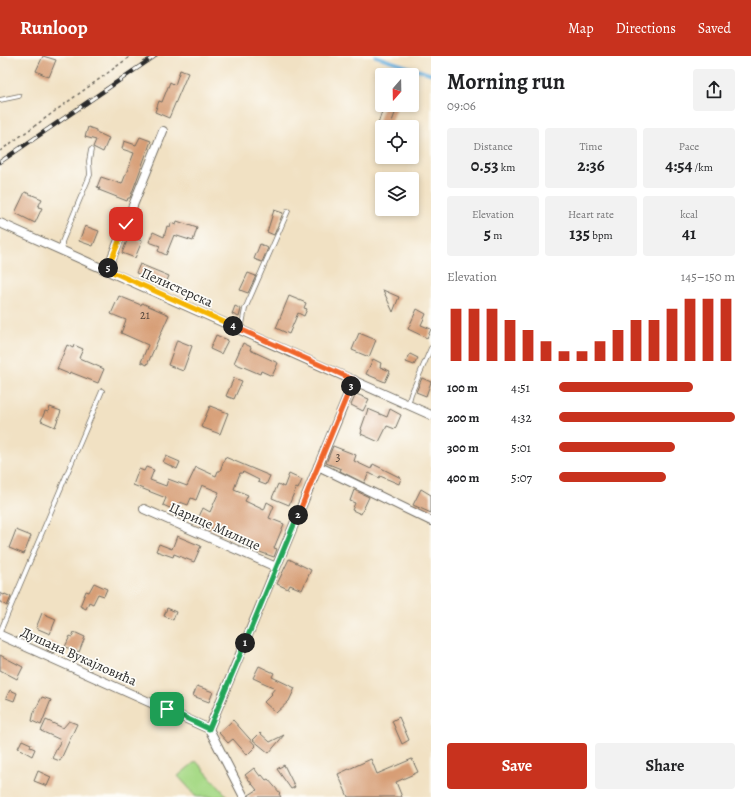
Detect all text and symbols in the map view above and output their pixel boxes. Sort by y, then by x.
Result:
text: Runloop [20,15,88,41]
text: Map [568,19,594,38]
text: Directions [616,19,676,38]
text: Saved [698,19,731,38]
text: Morning run [447,67,565,97]
north arrow [375,68,419,112]
map controls [375,68,419,216]
button: share [693,69,735,111]
text: 09:06 [447,97,476,114]
button: locate [375,120,419,164]
text: Distance [473,139,513,154]
text: Time [580,139,602,154]
text: Pace [679,139,699,154]
text: 0.53 [471,154,499,177]
text: 2:36 [577,154,605,177]
text: 4:54 [665,154,692,177]
text: km [499,160,515,175]
text: /km [692,160,713,175]
button: layers [375,172,419,216]
pin [109,207,143,241]
text: Elevation [472,207,514,222]
text: Heart rate [568,207,614,222]
text: kcal [680,207,698,222]
icon: check [115,213,137,235]
text: 5 [484,222,491,245]
text: 135 [569,222,590,245]
text: 41 [682,222,696,245]
text: m [491,228,502,243]
text: bpm [590,228,613,243]
pin: 5 [98,258,118,278]
text: 5 [106,260,110,275]
street label: Пелистерска [138,263,216,312]
text: Elevation [447,268,497,285]
text: 145–150 m [681,268,735,285]
house number: 21 [140,307,150,323]
pin: 4 [223,316,243,336]
text: 4 [230,318,236,333]
pin: 3 [341,376,361,396]
text: 3 [349,378,353,393]
text: 100 m [447,379,478,396]
text: 4:51 [511,379,530,396]
text: 200 m [447,409,480,426]
text: 4:32 [511,409,532,426]
text: 300 m [447,439,479,456]
text: 5:01 [511,439,531,456]
house number: 3 [336,449,341,465]
text: 400 m [447,469,479,486]
text: 5:07 [511,469,532,486]
street label: Царице Милице [166,498,264,555]
pin: 2 [288,505,308,525]
text: 2 [295,507,301,522]
street label: Душана Вукајловића [18,622,140,691]
pin: 1 [235,633,255,653]
text: 1 [243,635,247,650]
pin [150,692,184,726]
icon: arrive [156,698,178,720]
button: Save [447,743,587,789]
button: Share [595,743,735,789]

